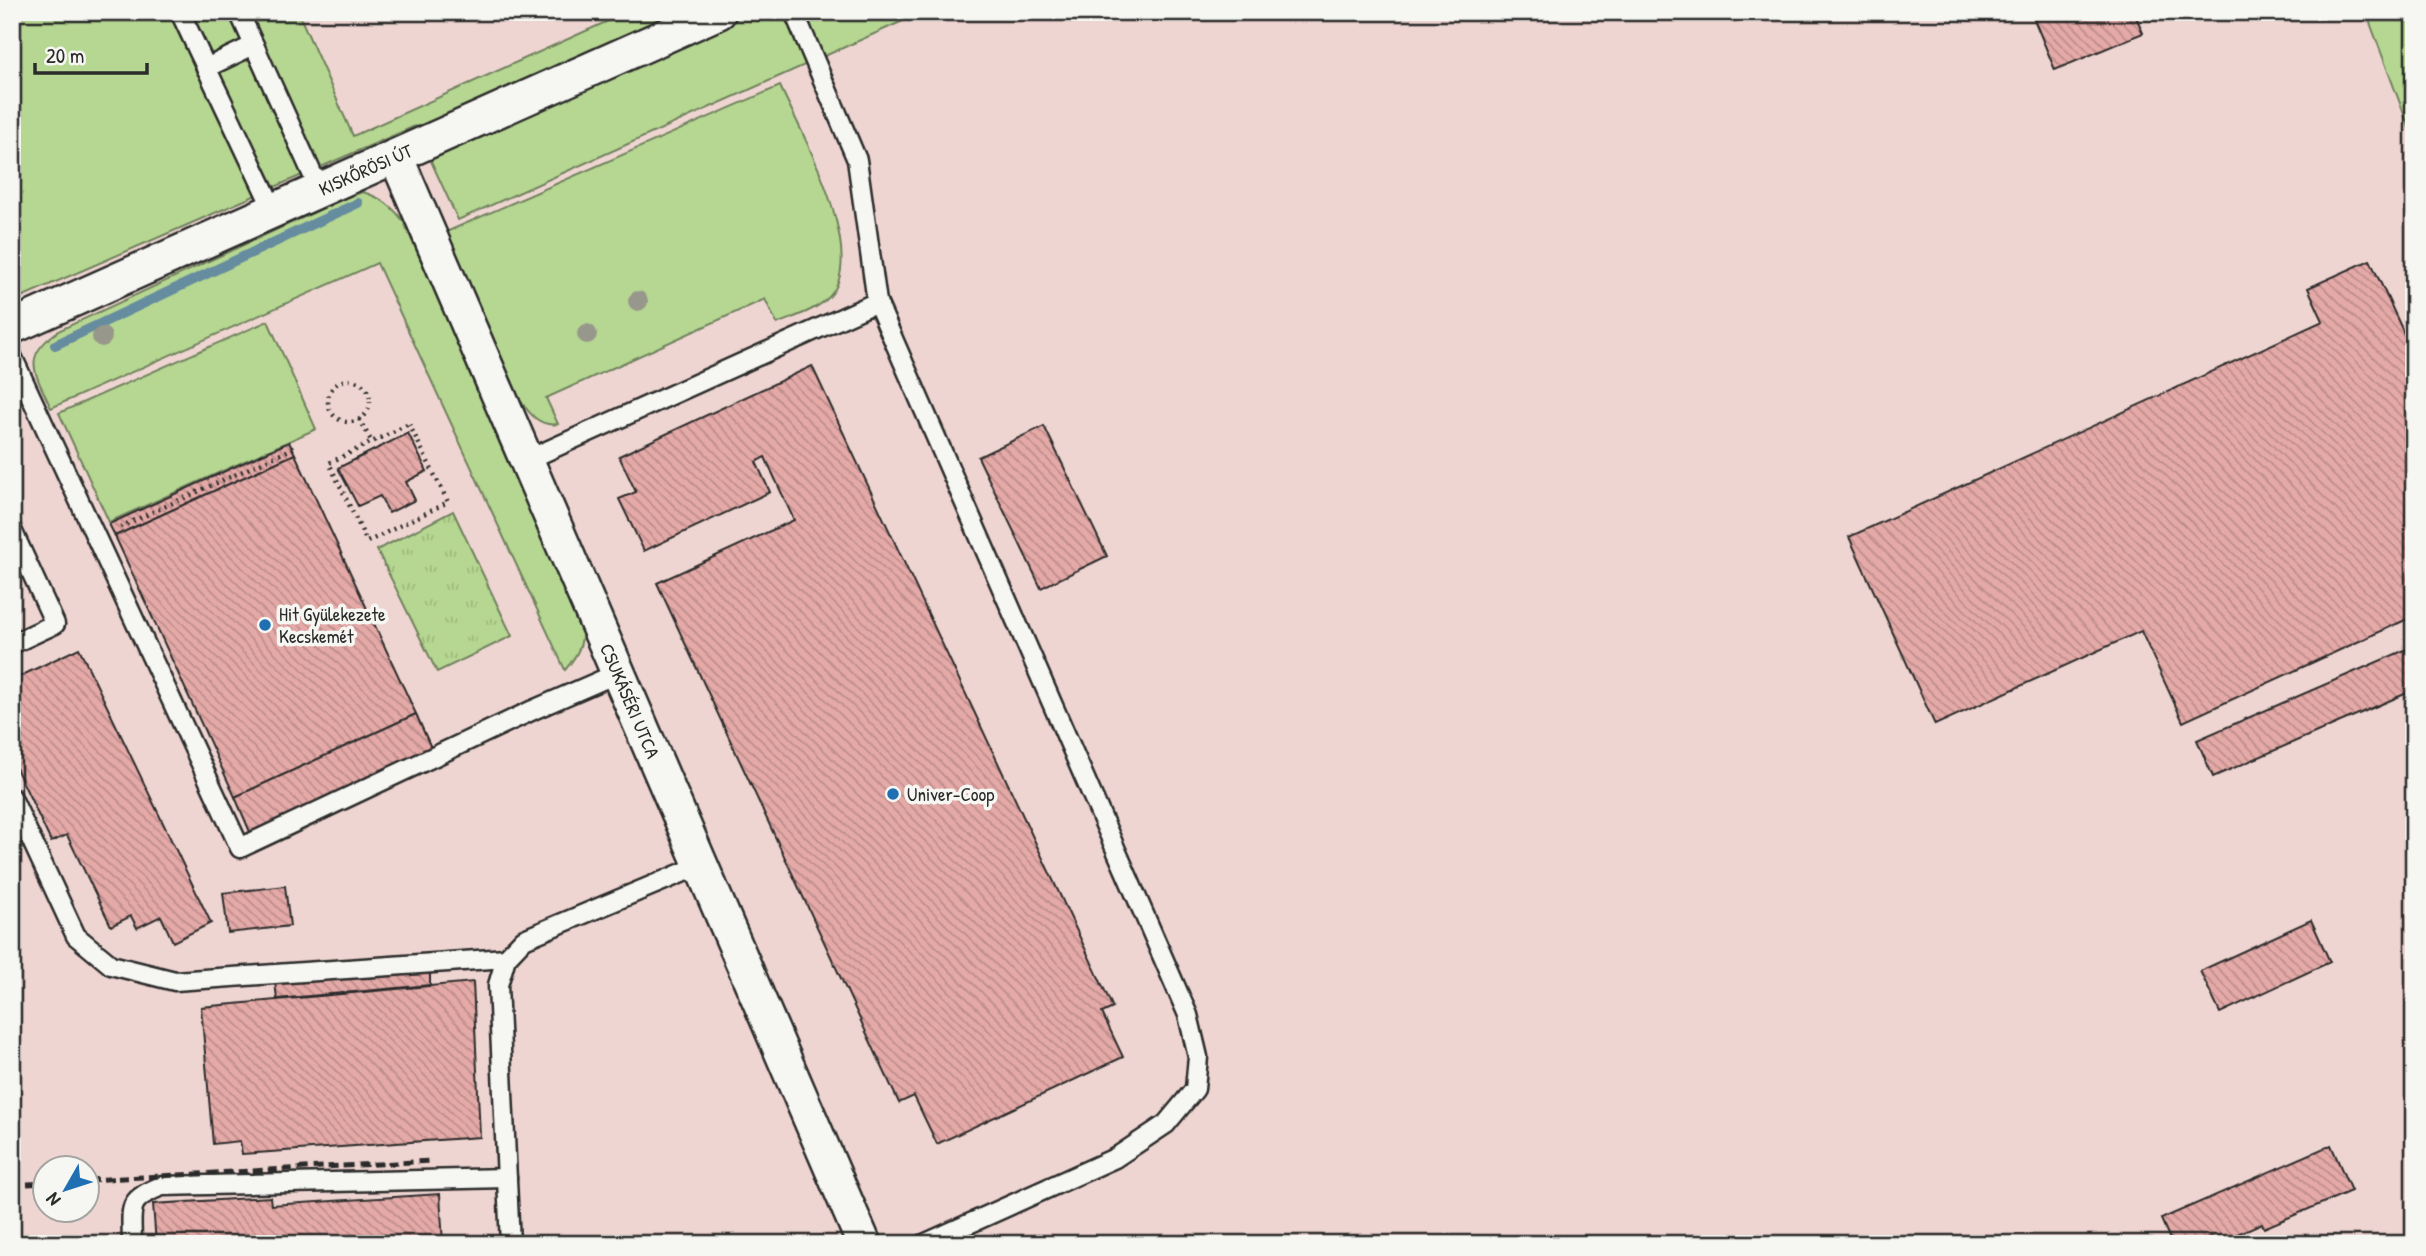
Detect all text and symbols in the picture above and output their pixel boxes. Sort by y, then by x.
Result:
scale bar [35,32,147,76]
text: 20 m [46,41,84,70]
street label: KISKŐRÖSI ÚT [315,137,417,202]
place label: Hit Gyülekezete Kecskemét [279,601,386,649]
marker: Hit Gyülekezete Kecskemét [257,617,273,633]
street label: CSUKÁSÉRI UTCA [594,639,666,762]
place label: Univer-Coop [907,781,994,807]
marker: Univer-Coop [885,786,901,802]
north arrow [32,1154,102,1224]
text: N [40,1188,66,1212]

